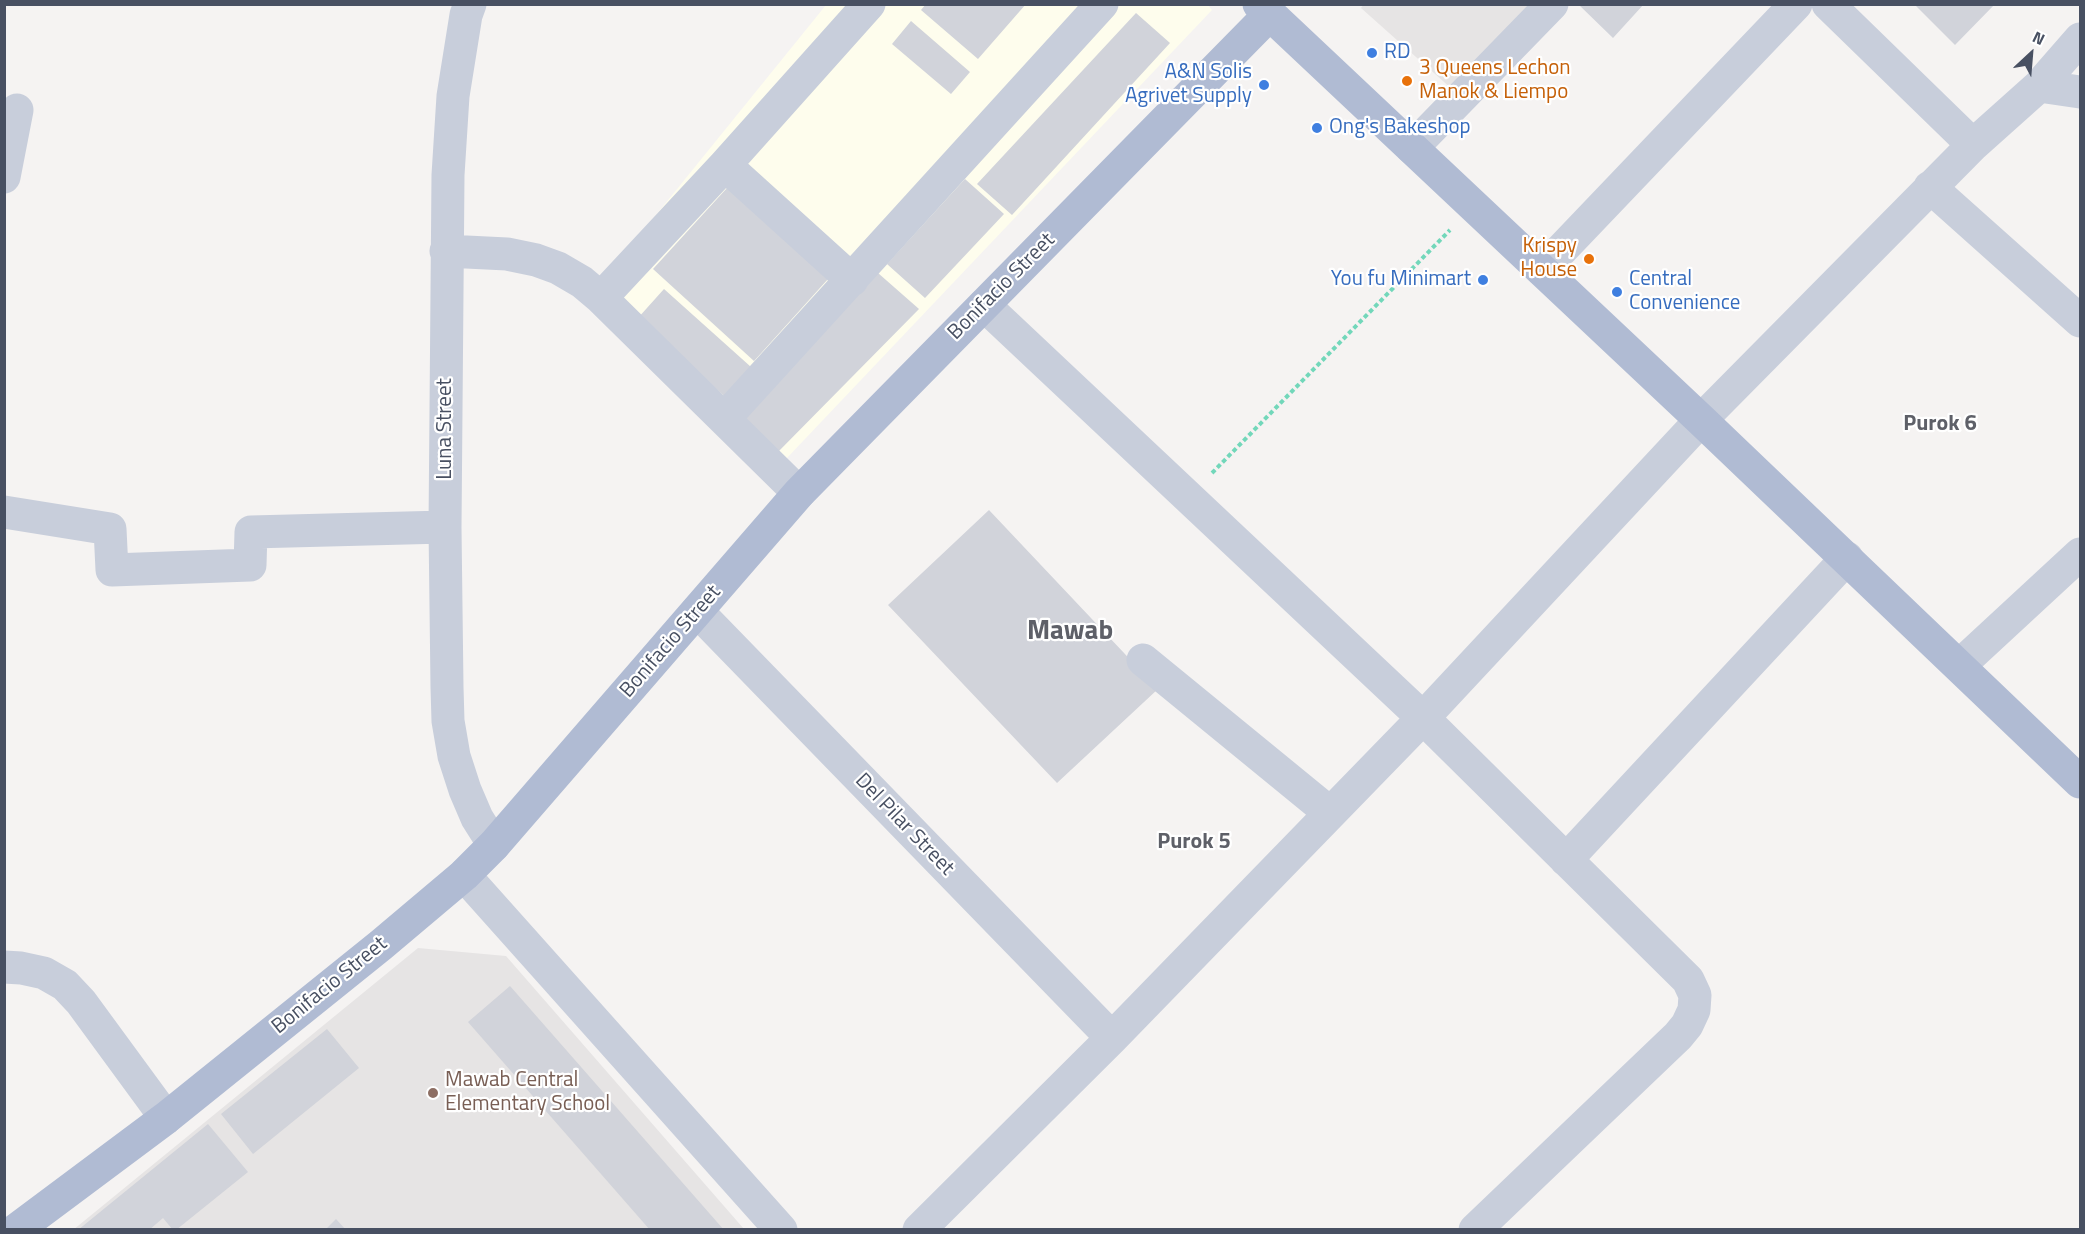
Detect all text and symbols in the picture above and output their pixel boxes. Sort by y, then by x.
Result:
north arrow [2001,24,2061,84]
text: N [2029,25,2049,51]
place label: RD [1384,40,1410,66]
marker: RD [1365,46,1379,60]
place label: 3 Queens Lechon Manok & Liempo [1419,56,1571,106]
place label: A&N Solis Agrivet Supply [1125,60,1252,110]
marker: 3 Queens Lechon Manok & Liempo [1400,74,1414,88]
marker: A&N Solis Agrivet Supply [1257,78,1271,92]
place label: Ong's Bakeshop [1329,115,1471,141]
marker: Ong's Bakeshop [1310,121,1324,135]
street label: Bonifacio Street [943,228,1061,346]
place label: Krispy House [1520,234,1577,284]
marker: Krispy House [1582,252,1596,266]
place label: You fu Minimart [1331,267,1471,293]
place label: Central Convenience [1629,267,1740,317]
marker: You fu Minimart [1476,273,1490,287]
marker: Central Convenience [1610,285,1624,299]
street label: Luna Street [433,378,459,480]
district label: Purok 6 [1903,412,1977,438]
street label: Bonifacio Street [615,581,727,703]
district label: Mawab [1027,616,1113,648]
street label: Del Pilar Street [849,769,959,881]
district label: Purok 5 [1157,830,1231,856]
street label: Bonifacio Street [267,932,393,1040]
place label: Mawab Central Elementary School [445,1068,610,1118]
marker: Mawab Central Elementary School [426,1086,440,1100]

